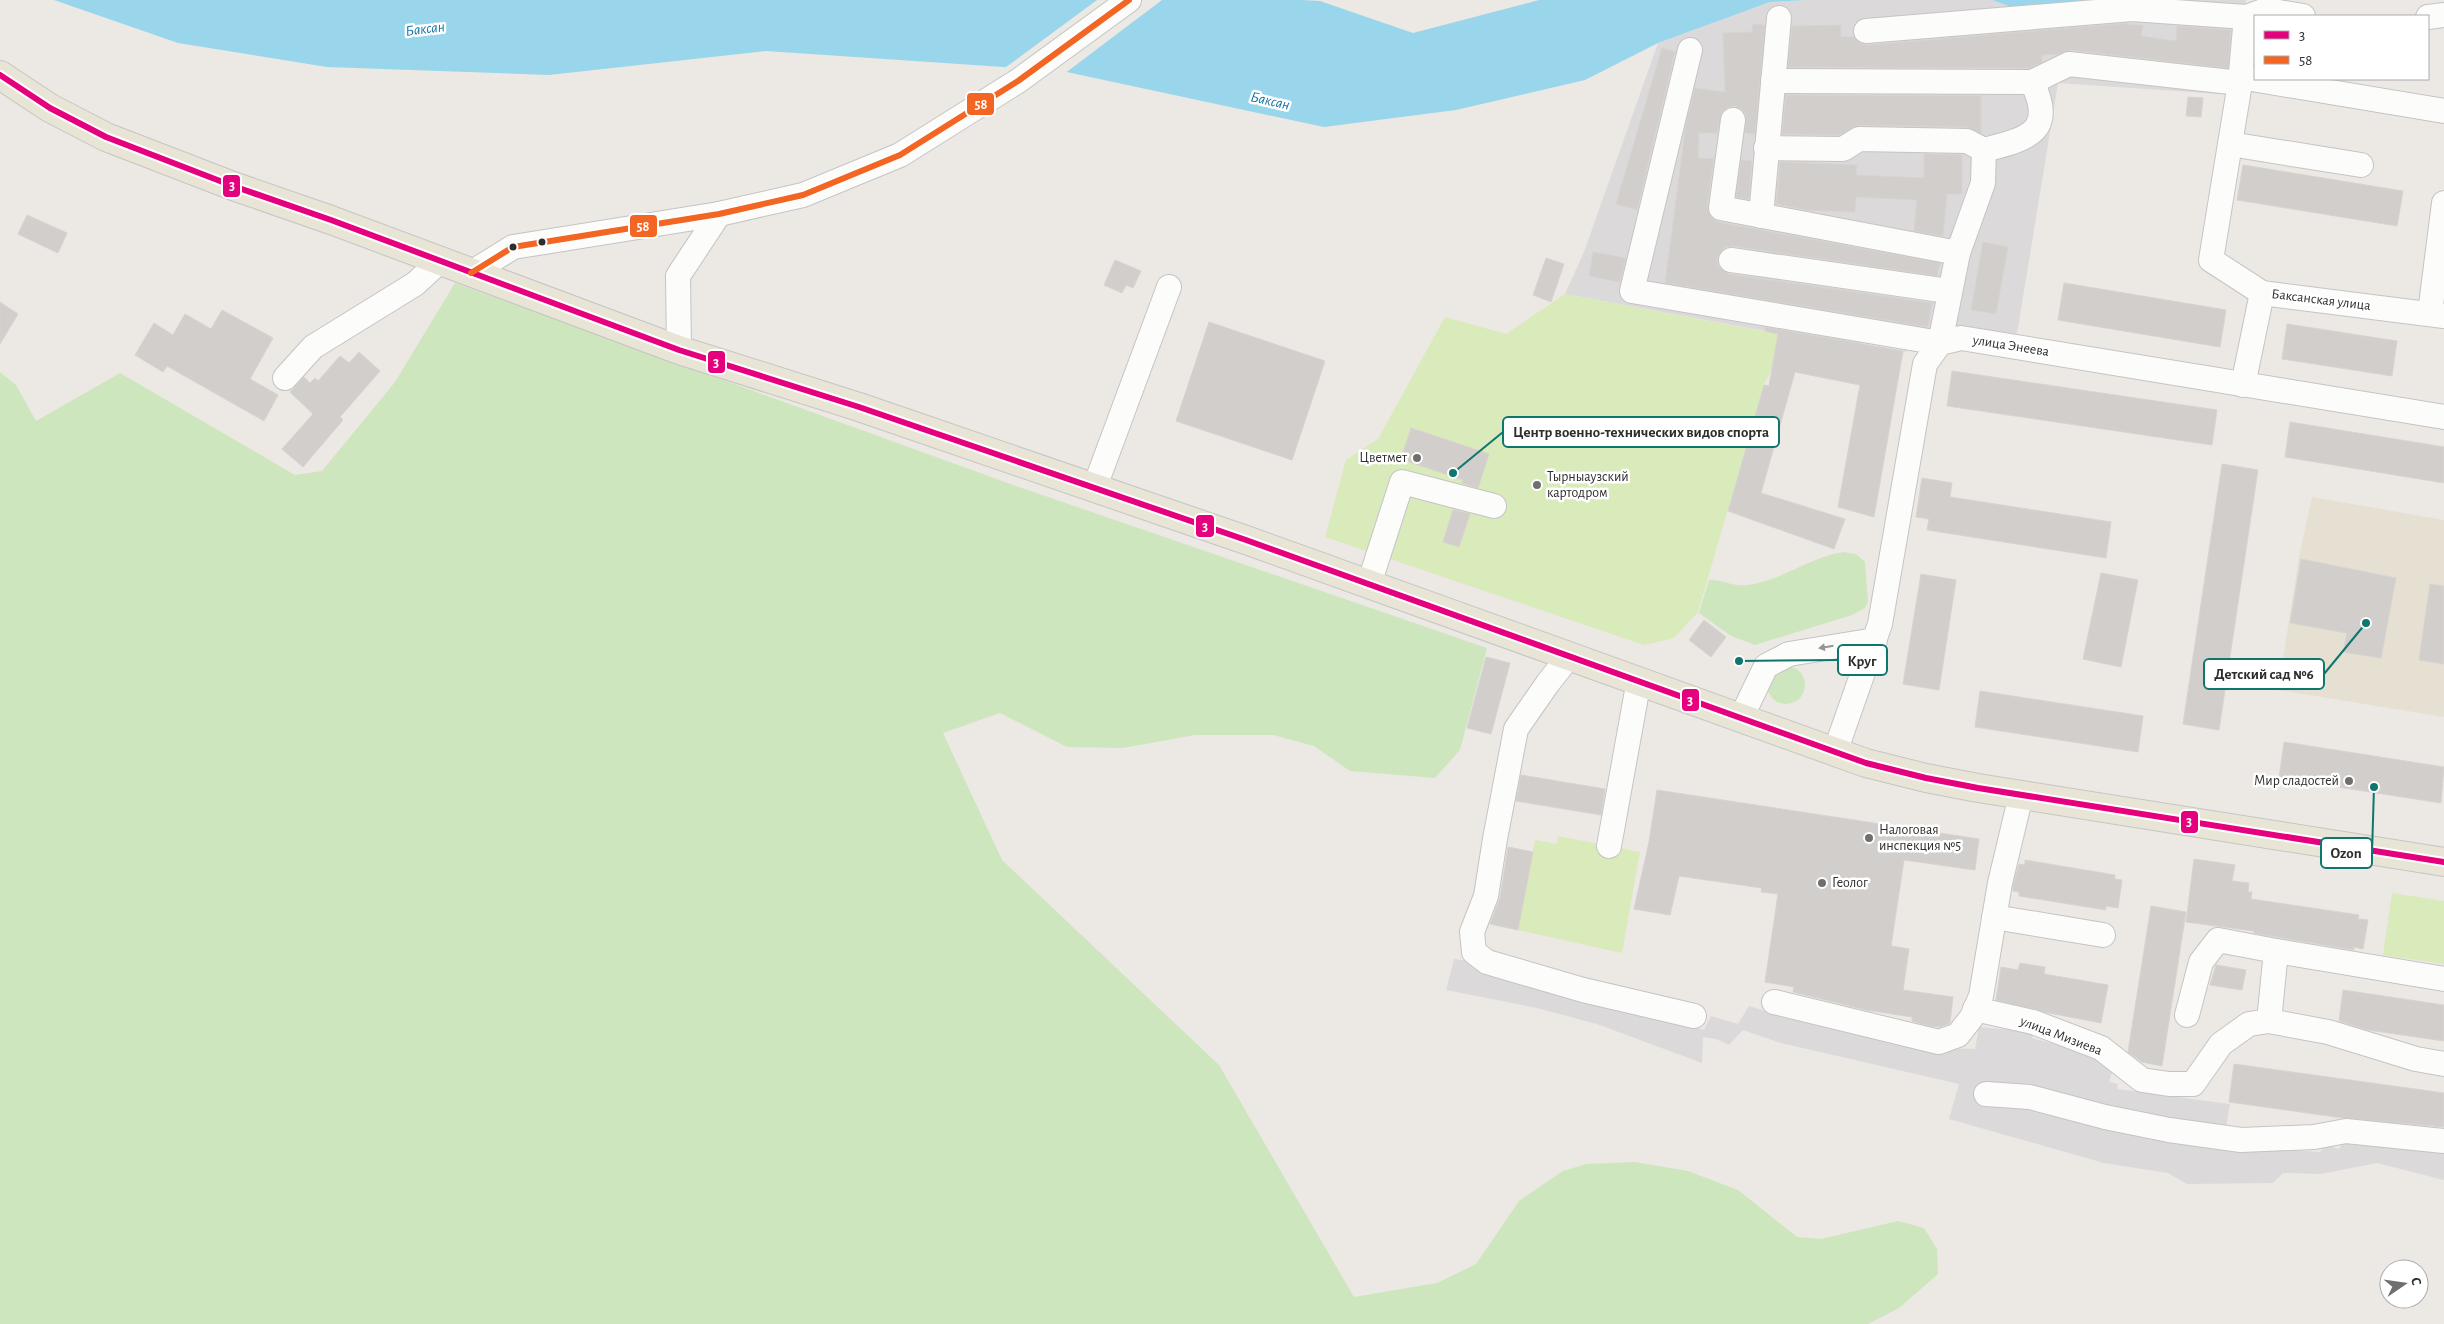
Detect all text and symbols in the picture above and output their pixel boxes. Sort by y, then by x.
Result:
legend [2254,15,2429,80]
water label: Баксан [404,19,446,39]
text: 3 [2299,28,2305,43]
text: 58 [2299,53,2312,68]
water label: Баксан [1249,89,1291,113]
line badge: 58 [966,92,995,116]
text: 58 [975,98,988,112]
line badge: 3 [222,174,241,198]
text: 3 [229,179,235,193]
line badge: 58 [629,214,658,238]
text: 58 [637,220,650,234]
unlabelled marker [537,237,547,247]
unlabelled marker [508,242,518,252]
street label: Баксанская улица [2271,287,2372,313]
street label: улица Энеева [1971,333,2051,359]
line badge: 3 [707,350,726,374]
text: 3 [713,356,719,370]
callout: Центр военно-технических видов спорта [1503,417,1779,447]
text: Центр военно-технических видов спорта [1513,425,1769,440]
place label: Цветмет [1359,451,1408,465]
marker: Цветмет [1411,452,1423,464]
place label: Тырныаузский картодром [1547,470,1629,500]
marker: Тырныаузский картодром [1531,479,1543,491]
line badge: 3 [1195,514,1215,538]
text: 3 [1202,520,1208,534]
one-way arrow [1818,643,1834,651]
callout: Круг [1838,645,1887,675]
text: Круг [1848,654,1877,669]
callout: Детский сад №6 [2204,659,2324,689]
text: Детский сад №6 [2214,667,2314,682]
line badge: 3 [1681,688,1700,712]
text: 3 [1687,694,1693,708]
place label: Мир сладостей [2254,774,2339,788]
marker: Мир сладостей [2343,775,2355,787]
line badge: 3 [2180,810,2199,834]
text: 3 [2186,815,2192,829]
place label: Налоговая инспекция №5 [1879,823,1961,853]
marker: Налоговая инспекция №5 [1863,832,1875,844]
callout: Ozon [2321,838,2372,868]
text: Ozon [2330,846,2362,861]
place label: Геолог [1832,876,1868,890]
marker: Геолог [1816,877,1828,889]
street label: улица Мизиева [2017,1014,2104,1058]
north arrow [2379,1259,2429,1309]
text: С [2408,1276,2423,1287]

